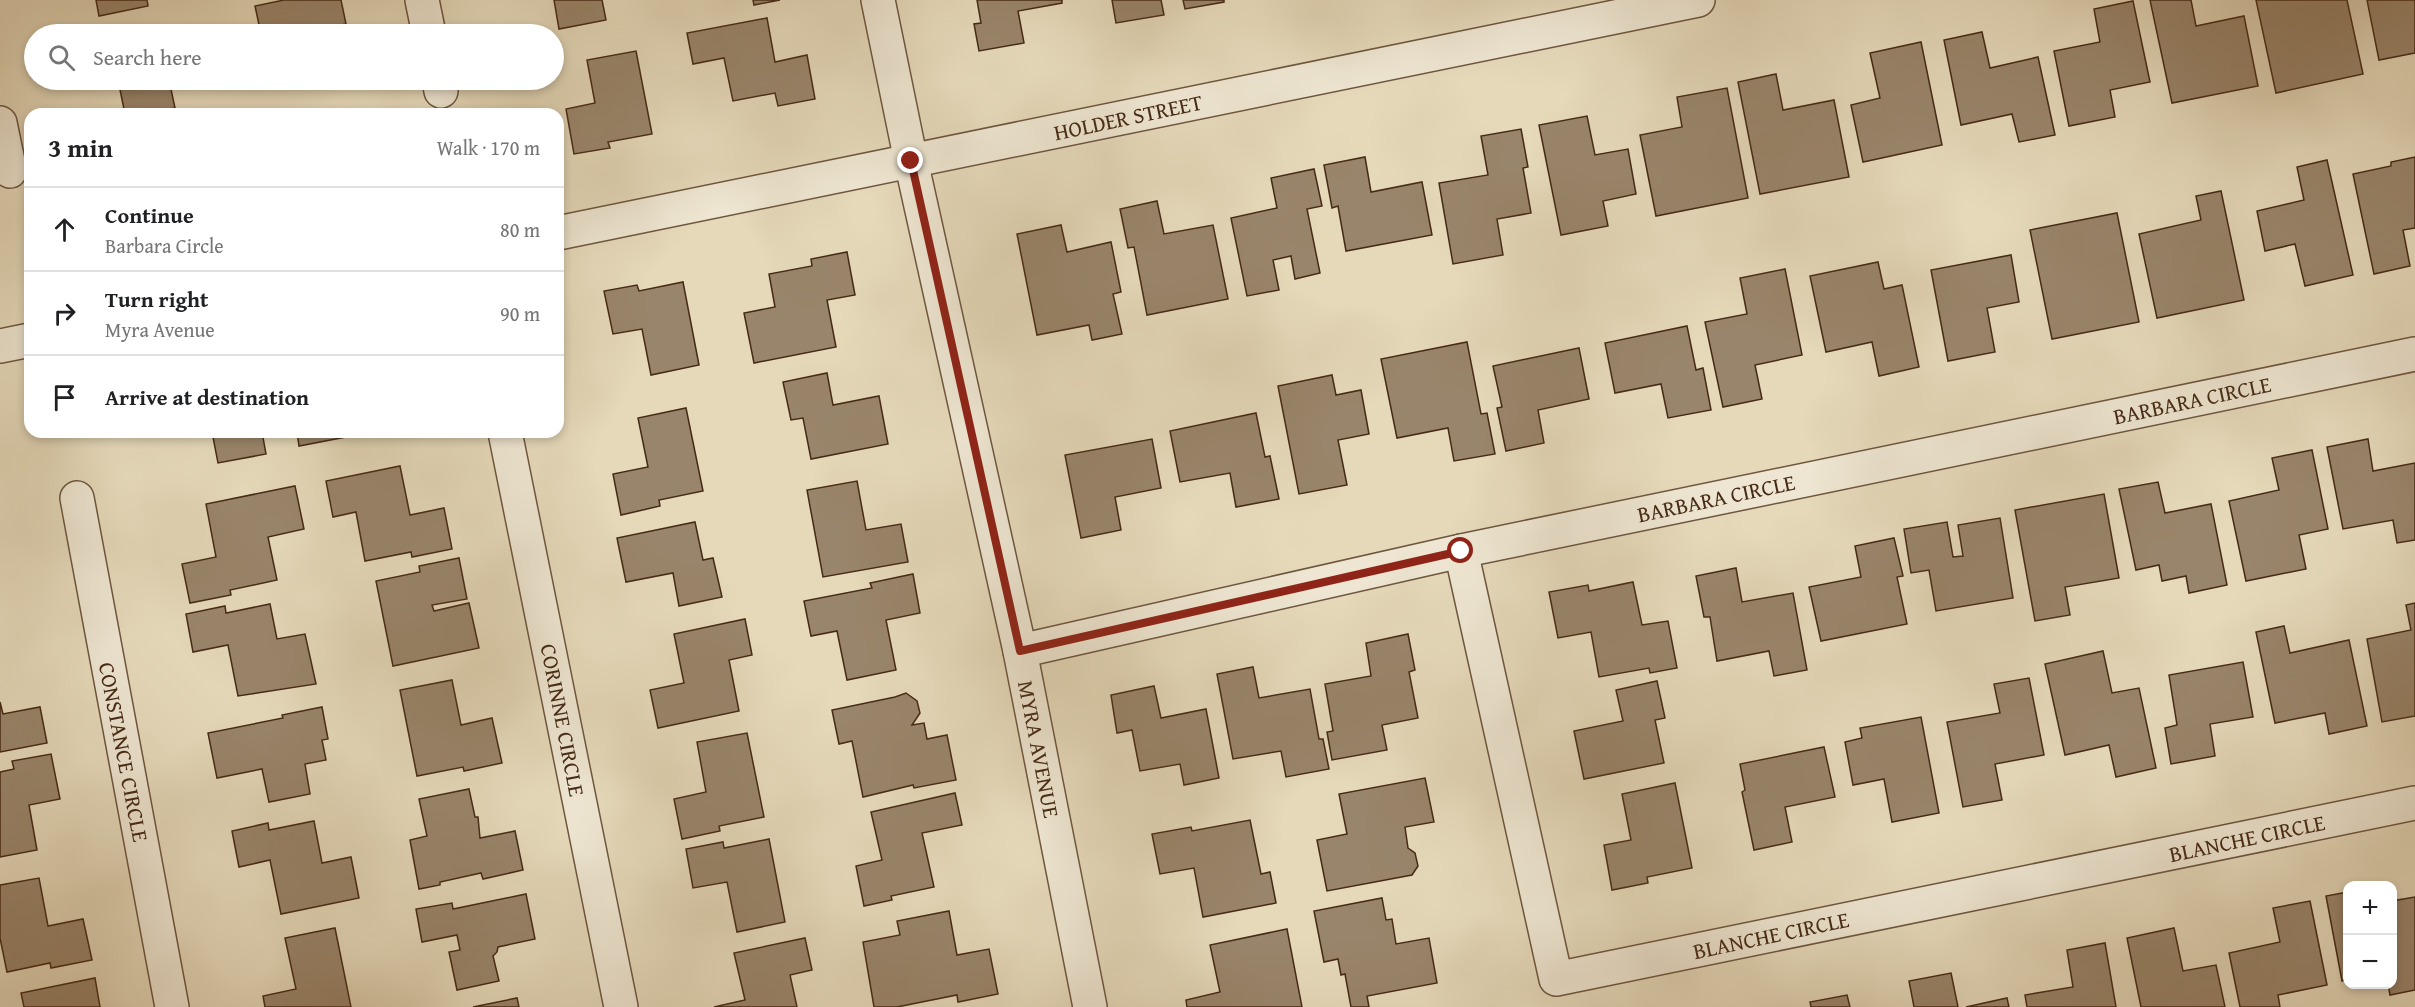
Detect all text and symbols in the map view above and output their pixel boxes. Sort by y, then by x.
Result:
search box [24,24,564,90]
icon: search [45,41,78,74]
text: Search here [93,41,202,73]
street label: HOLDER STREET [1051,86,1205,148]
text: 3 min [48,128,113,167]
text: Walk · 170 m [437,133,540,162]
route end [897,147,923,173]
text: Continue [105,199,194,231]
icon: ahead [48,213,81,246]
text: 80 m [500,215,540,244]
text: Barbara Circle [105,231,224,260]
text: Turn right [105,283,208,315]
icon: right [48,297,81,330]
text: 90 m [500,299,540,328]
text: Myra Avenue [105,315,215,344]
street label: BARBARA CIRCLE [2110,368,2274,432]
icon: arrive [48,381,81,414]
text: Arrive at destination [105,381,309,413]
street label: BARBARA CIRCLE [1634,466,1798,530]
route start [1447,537,1473,563]
street label: CORINNE CIRCLE [533,641,593,799]
street label: CONSTANCE CIRCLE [91,659,157,845]
street label: MYRA AVENUE [1010,678,1068,820]
street label: BLANCHE CIRCLE [2166,806,2328,870]
map controls [2343,881,2397,989]
button: + [2343,881,2397,935]
street label: BLANCHE CIRCLE [1690,903,1852,967]
button: − [2343,935,2397,989]

